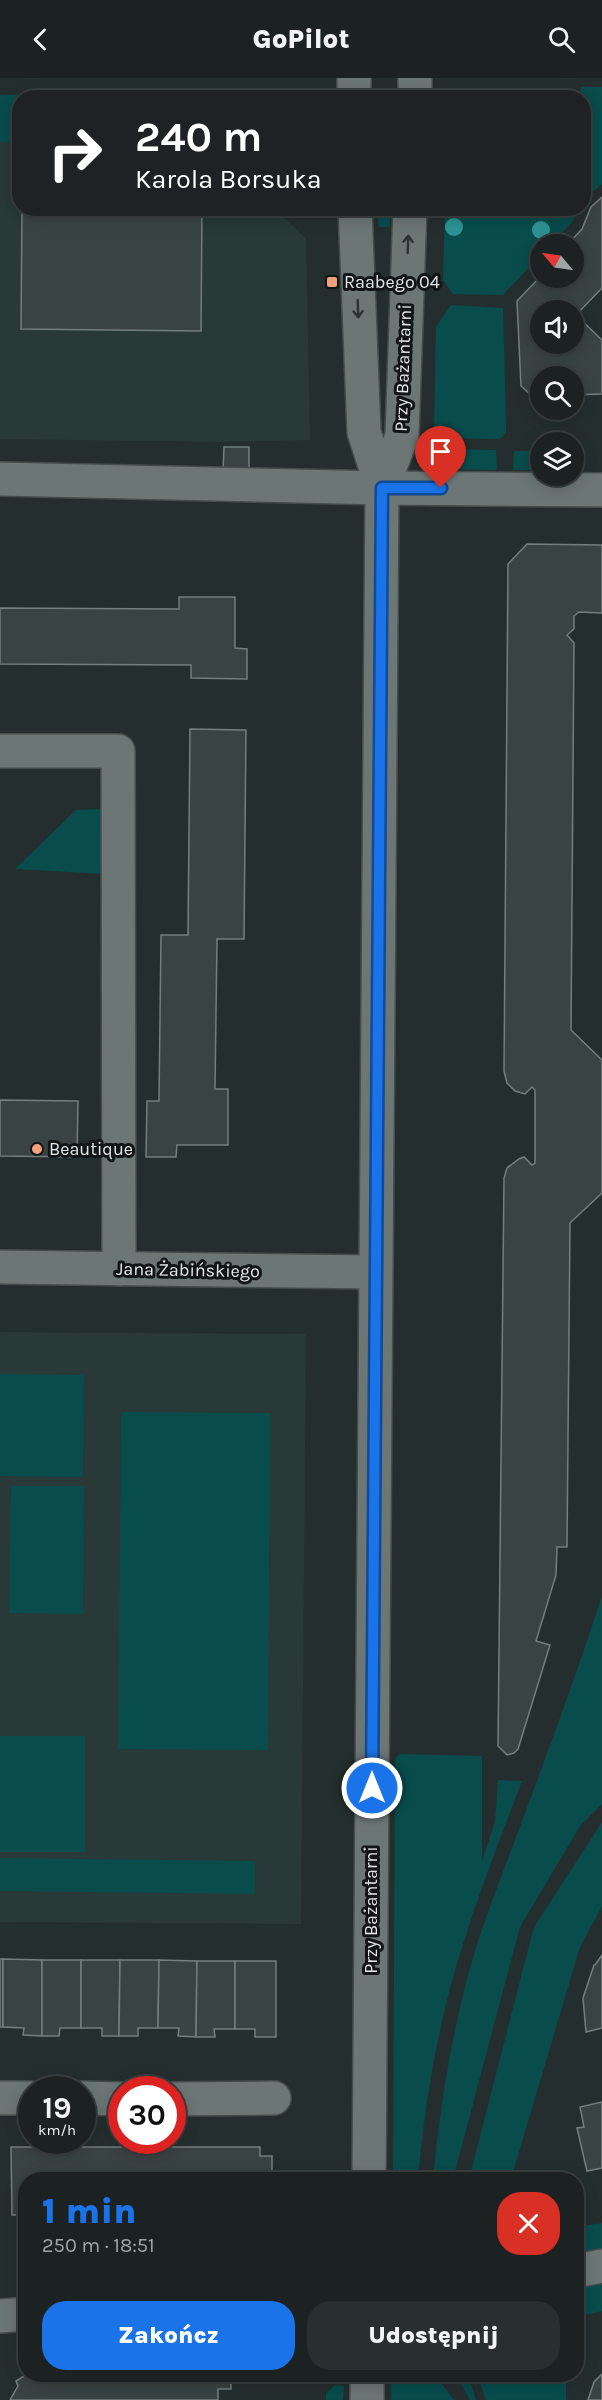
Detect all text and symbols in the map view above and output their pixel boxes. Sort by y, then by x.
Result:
icon: back [24,23,57,56]
text: GoPilot [252,23,350,55]
icon: search [545,23,578,56]
text: 240 m [135,112,262,162]
icon: right [36,114,114,192]
text: Karola Borsuka [135,163,322,195]
north arrow [530,234,584,288]
map controls [530,234,584,486]
one-way arrow [403,235,414,255]
place label: Raabego 04 [344,271,440,293]
marker: Raabego 04 [325,275,339,289]
one-way arrow [352,298,364,318]
button: sound [530,300,584,354]
street label: Przy Bażantarni [390,304,416,432]
button: search [530,366,584,420]
pin [415,426,466,488]
button: layers [530,432,584,486]
icon: arrive [424,435,457,468]
place label: Beautique [49,1138,133,1160]
marker: Beautique [30,1142,44,1156]
street label: Jana Żabińskiego [116,1258,260,1282]
position arrow [340,1756,404,1820]
street label: Przy Bażantarni [360,1846,382,1974]
speed limit sign: 30 [108,2076,186,2154]
text: 19 [42,2090,71,2126]
text: km/h [38,2121,76,2139]
text: 1 min [42,2190,136,2232]
button: close [497,2192,560,2255]
text: 250 m · 18:51 [42,2234,155,2257]
button: Zakończ [42,2301,295,2370]
button: Udostępnij [307,2301,560,2370]

